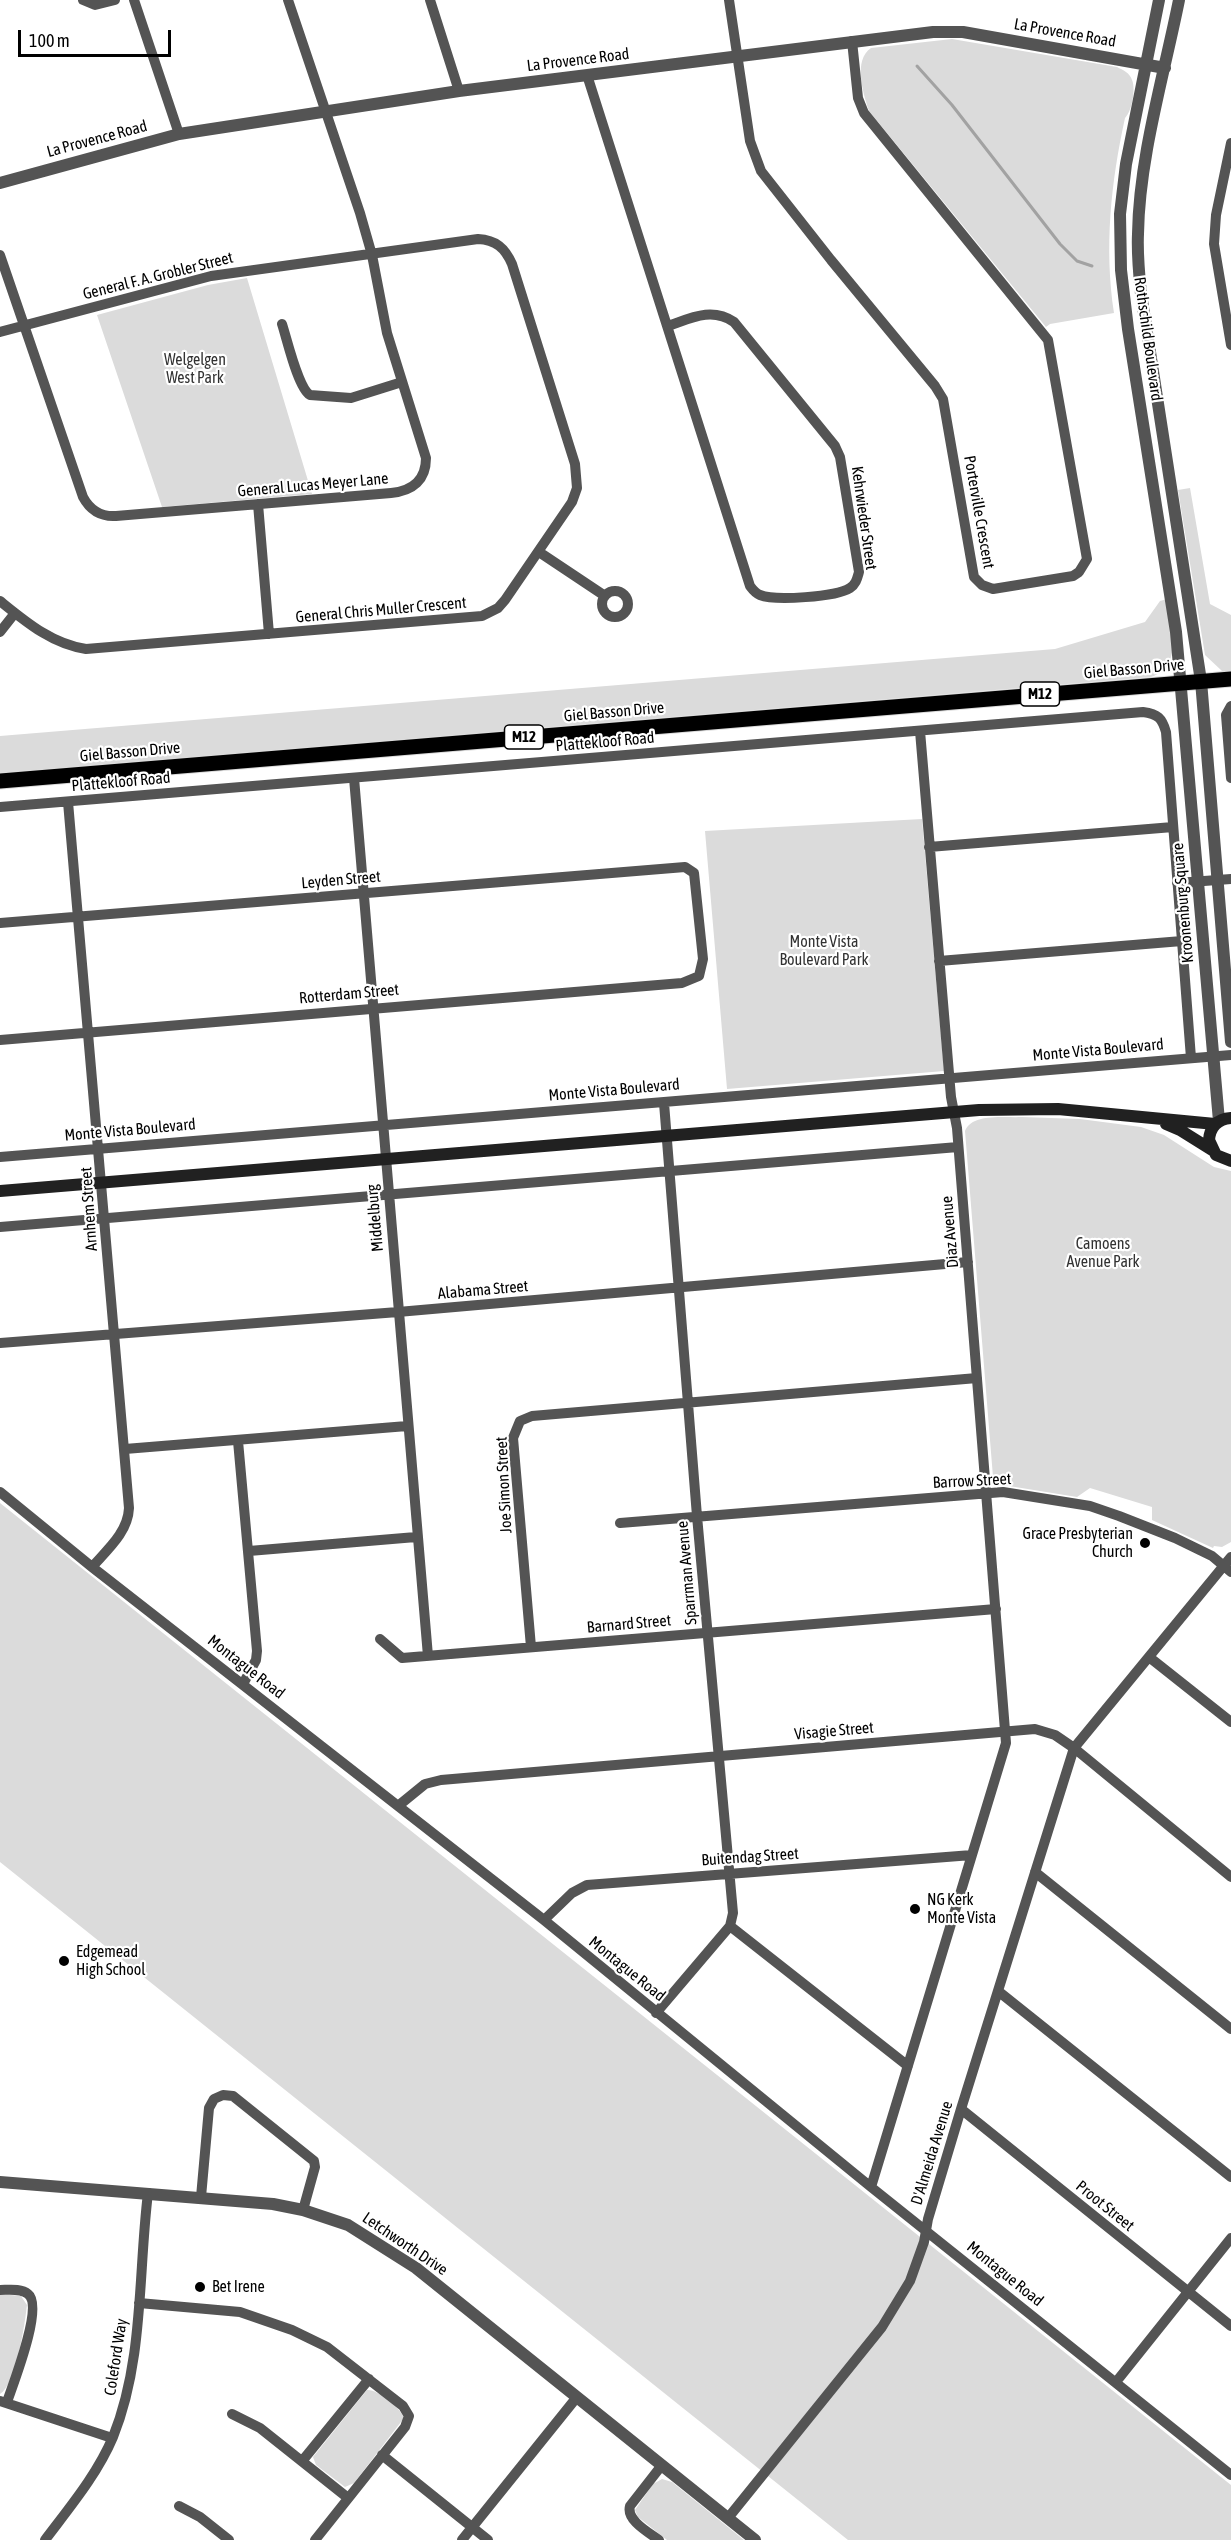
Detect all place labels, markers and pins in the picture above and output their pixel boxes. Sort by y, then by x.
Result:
place label: Grace Presbyterian Church [1023,1524,1133,1562]
marker: Grace Presbyterian Church [1138,1536,1152,1550]
place label: NG Kerk Monte Vista [927,1890,996,1928]
marker: NG Kerk Monte Vista [908,1902,922,1916]
place label: Edgemead High School [76,1942,145,1980]
marker: Edgemead High School [57,1954,71,1968]
place label: Bet Irene [212,2277,265,2297]
marker: Bet Irene [193,2280,207,2294]

